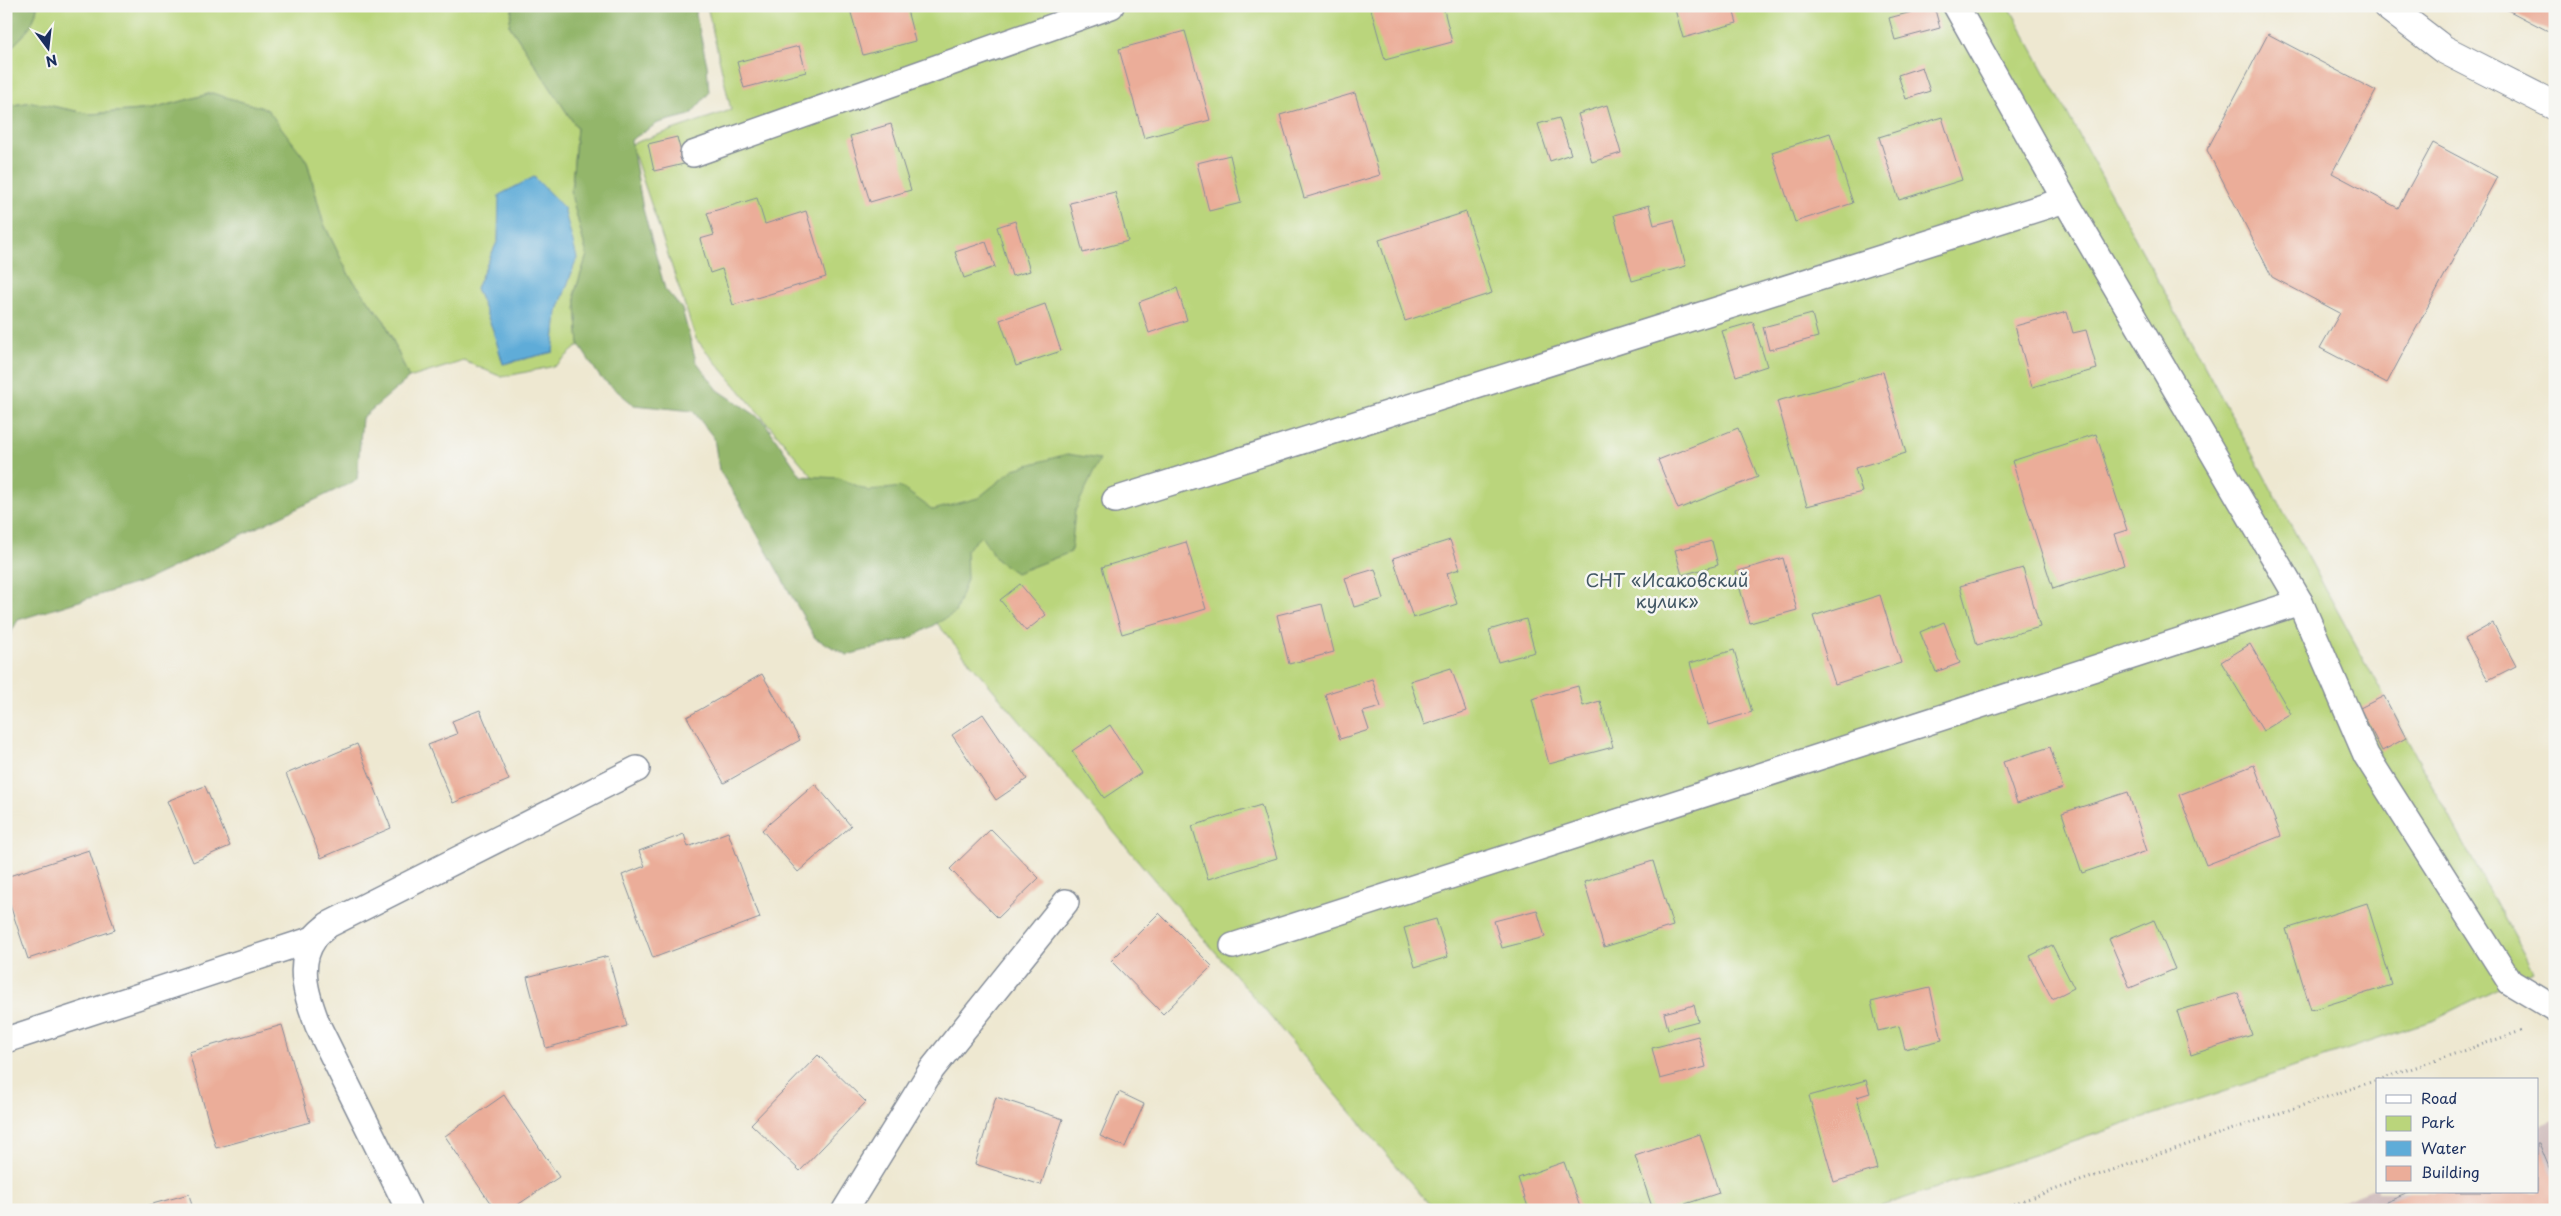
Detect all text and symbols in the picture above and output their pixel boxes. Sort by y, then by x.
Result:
north arrow [22,22,72,72]
text: N [43,49,60,73]
park label: СНТ «Исаковский кулик» [1586,566,1748,614]
legend [2376,1078,2538,1194]
text: Road [2421,1086,2457,1109]
text: Park [2421,1110,2455,1133]
text: Water [2421,1136,2466,1159]
text: Building [2421,1160,2480,1183]

